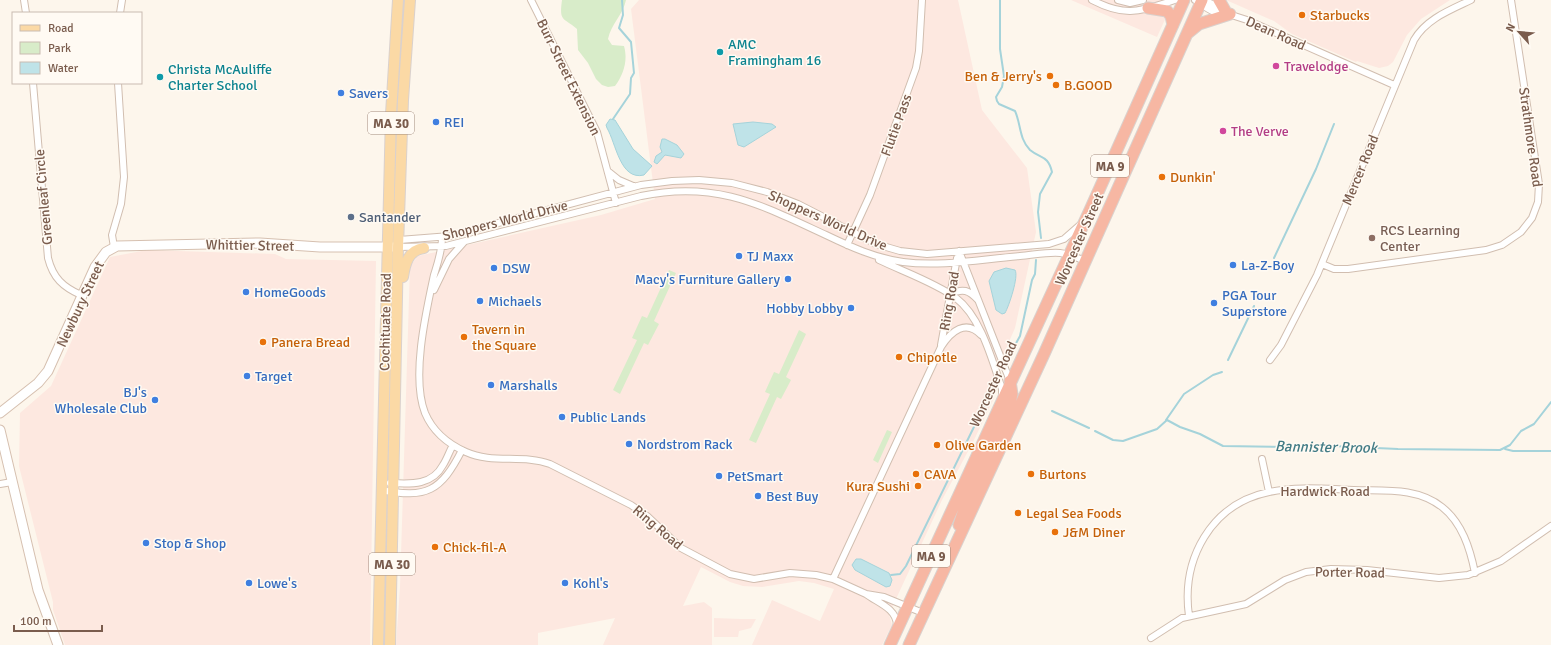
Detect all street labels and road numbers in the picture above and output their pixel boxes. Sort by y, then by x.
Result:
street label: Dean Road [1243,13,1308,54]
street label: Burr Street Extension [533,16,604,138]
street label: Strathmore Road [1515,86,1546,188]
street label: Flutie Pass [877,92,916,159]
road number: MA 30 [368,112,414,134]
street label: Mercer Road [1339,132,1382,208]
street label: Greenleaf Circle [31,148,56,246]
road number: MA 9 [1091,155,1129,177]
street label: Shoppers World Drive [766,187,890,254]
street label: Worcester Street [1051,190,1108,288]
street label: Shoppers World Drive [441,197,570,244]
street label: Whittier Street [206,236,295,255]
street label: Newbury Street [53,258,108,350]
street label: Ring Road [936,270,963,332]
street label: Cochituate Road [376,273,395,371]
street label: Worcester Road [966,338,1021,430]
street label: Hardwick Road [1280,483,1370,500]
street label: Ring Road [629,501,686,553]
road number: MA 9 [912,545,950,567]
road number: MA 30 [369,553,415,575]
street label: Porter Road [1315,563,1385,582]

